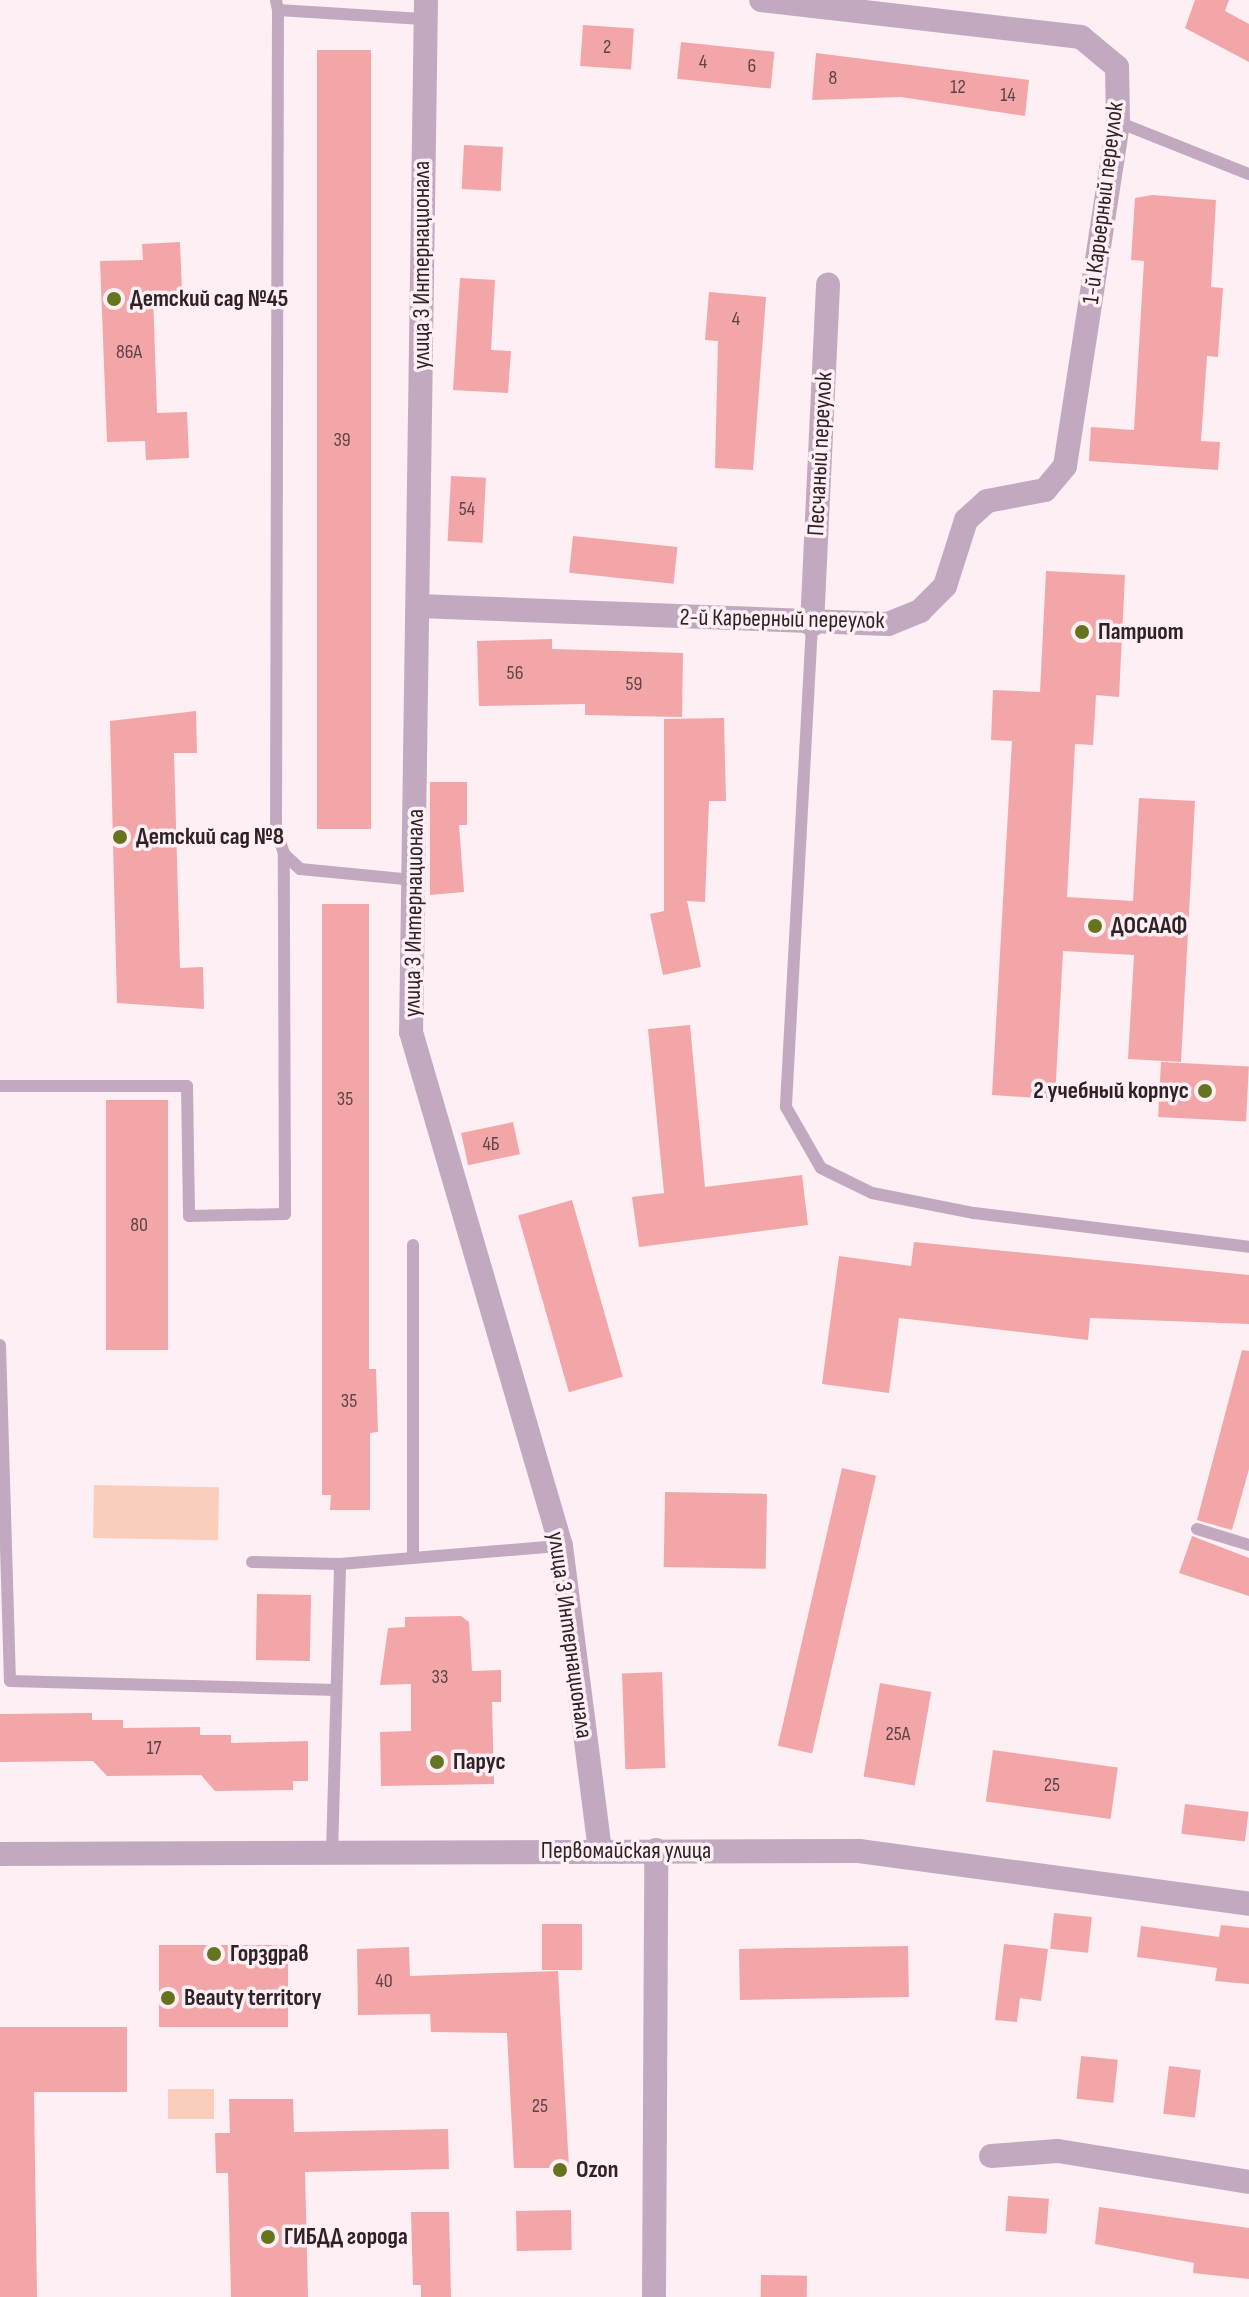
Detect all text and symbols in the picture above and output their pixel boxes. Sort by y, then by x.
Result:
house number: 2 [603,35,611,59]
house number: 4 [699,50,707,74]
house number: 6 [748,54,756,78]
house number: 8 [829,66,837,90]
house number: 12 [950,75,966,99]
house number: 14 [1000,83,1016,107]
street label: 1-й Карьерный переулок [1076,100,1130,306]
street label: улица 3 Интернационала [408,161,436,369]
place label: Детский сад №45 [130,285,288,313]
marker: Детский сад №45 [105,290,123,308]
house number: 4 [732,307,740,331]
house number: 86А [116,340,142,364]
street label: Песчаный переулок [801,371,839,537]
house number: 39 [333,428,351,452]
house number: 54 [459,497,475,521]
street label: 2-й Карьерный переулок [679,603,885,635]
place label: Патриот [1098,618,1184,646]
marker: Патриот [1073,623,1091,641]
house number: 56 [507,661,523,685]
house number: 59 [626,672,642,696]
street label: улица 3 Интернационала [398,809,430,1017]
place label: Детский сад №8 [136,823,284,851]
marker: Детский сад №8 [111,828,129,846]
place label: ДОСААФ [1111,912,1187,940]
marker: ДОСААФ [1086,917,1104,935]
place label: 2 учебный корпус [1033,1077,1189,1105]
marker: 2 учебный корпус [1196,1082,1214,1100]
house number: 35 [337,1087,353,1111]
house number: 4Б [482,1132,500,1156]
house number: 80 [130,1213,148,1237]
house number: 35 [341,1389,357,1413]
street label: улица 3 Интернационала [541,1530,599,1740]
house number: 33 [432,1665,448,1689]
house number: 25А [886,1722,910,1746]
house number: 17 [147,1736,161,1760]
place label: Парус [453,1748,506,1776]
marker: Парус [428,1753,446,1771]
house number: 25 [1044,1773,1060,1797]
street label: Первомайская улица [541,1837,711,1865]
place label: Горздрав [230,1940,309,1968]
marker: Горздрав [205,1945,223,1963]
house number: 40 [375,1969,393,1993]
place label: Beauty territory [184,1984,321,2012]
marker: Beauty territory [159,1989,177,2007]
house number: 25 [532,2094,548,2118]
place label: Ozon [576,2156,618,2184]
marker: Ozon [551,2161,569,2179]
place label: ГИБДД города [284,2223,408,2251]
marker: ГИБДД города [259,2228,277,2246]

